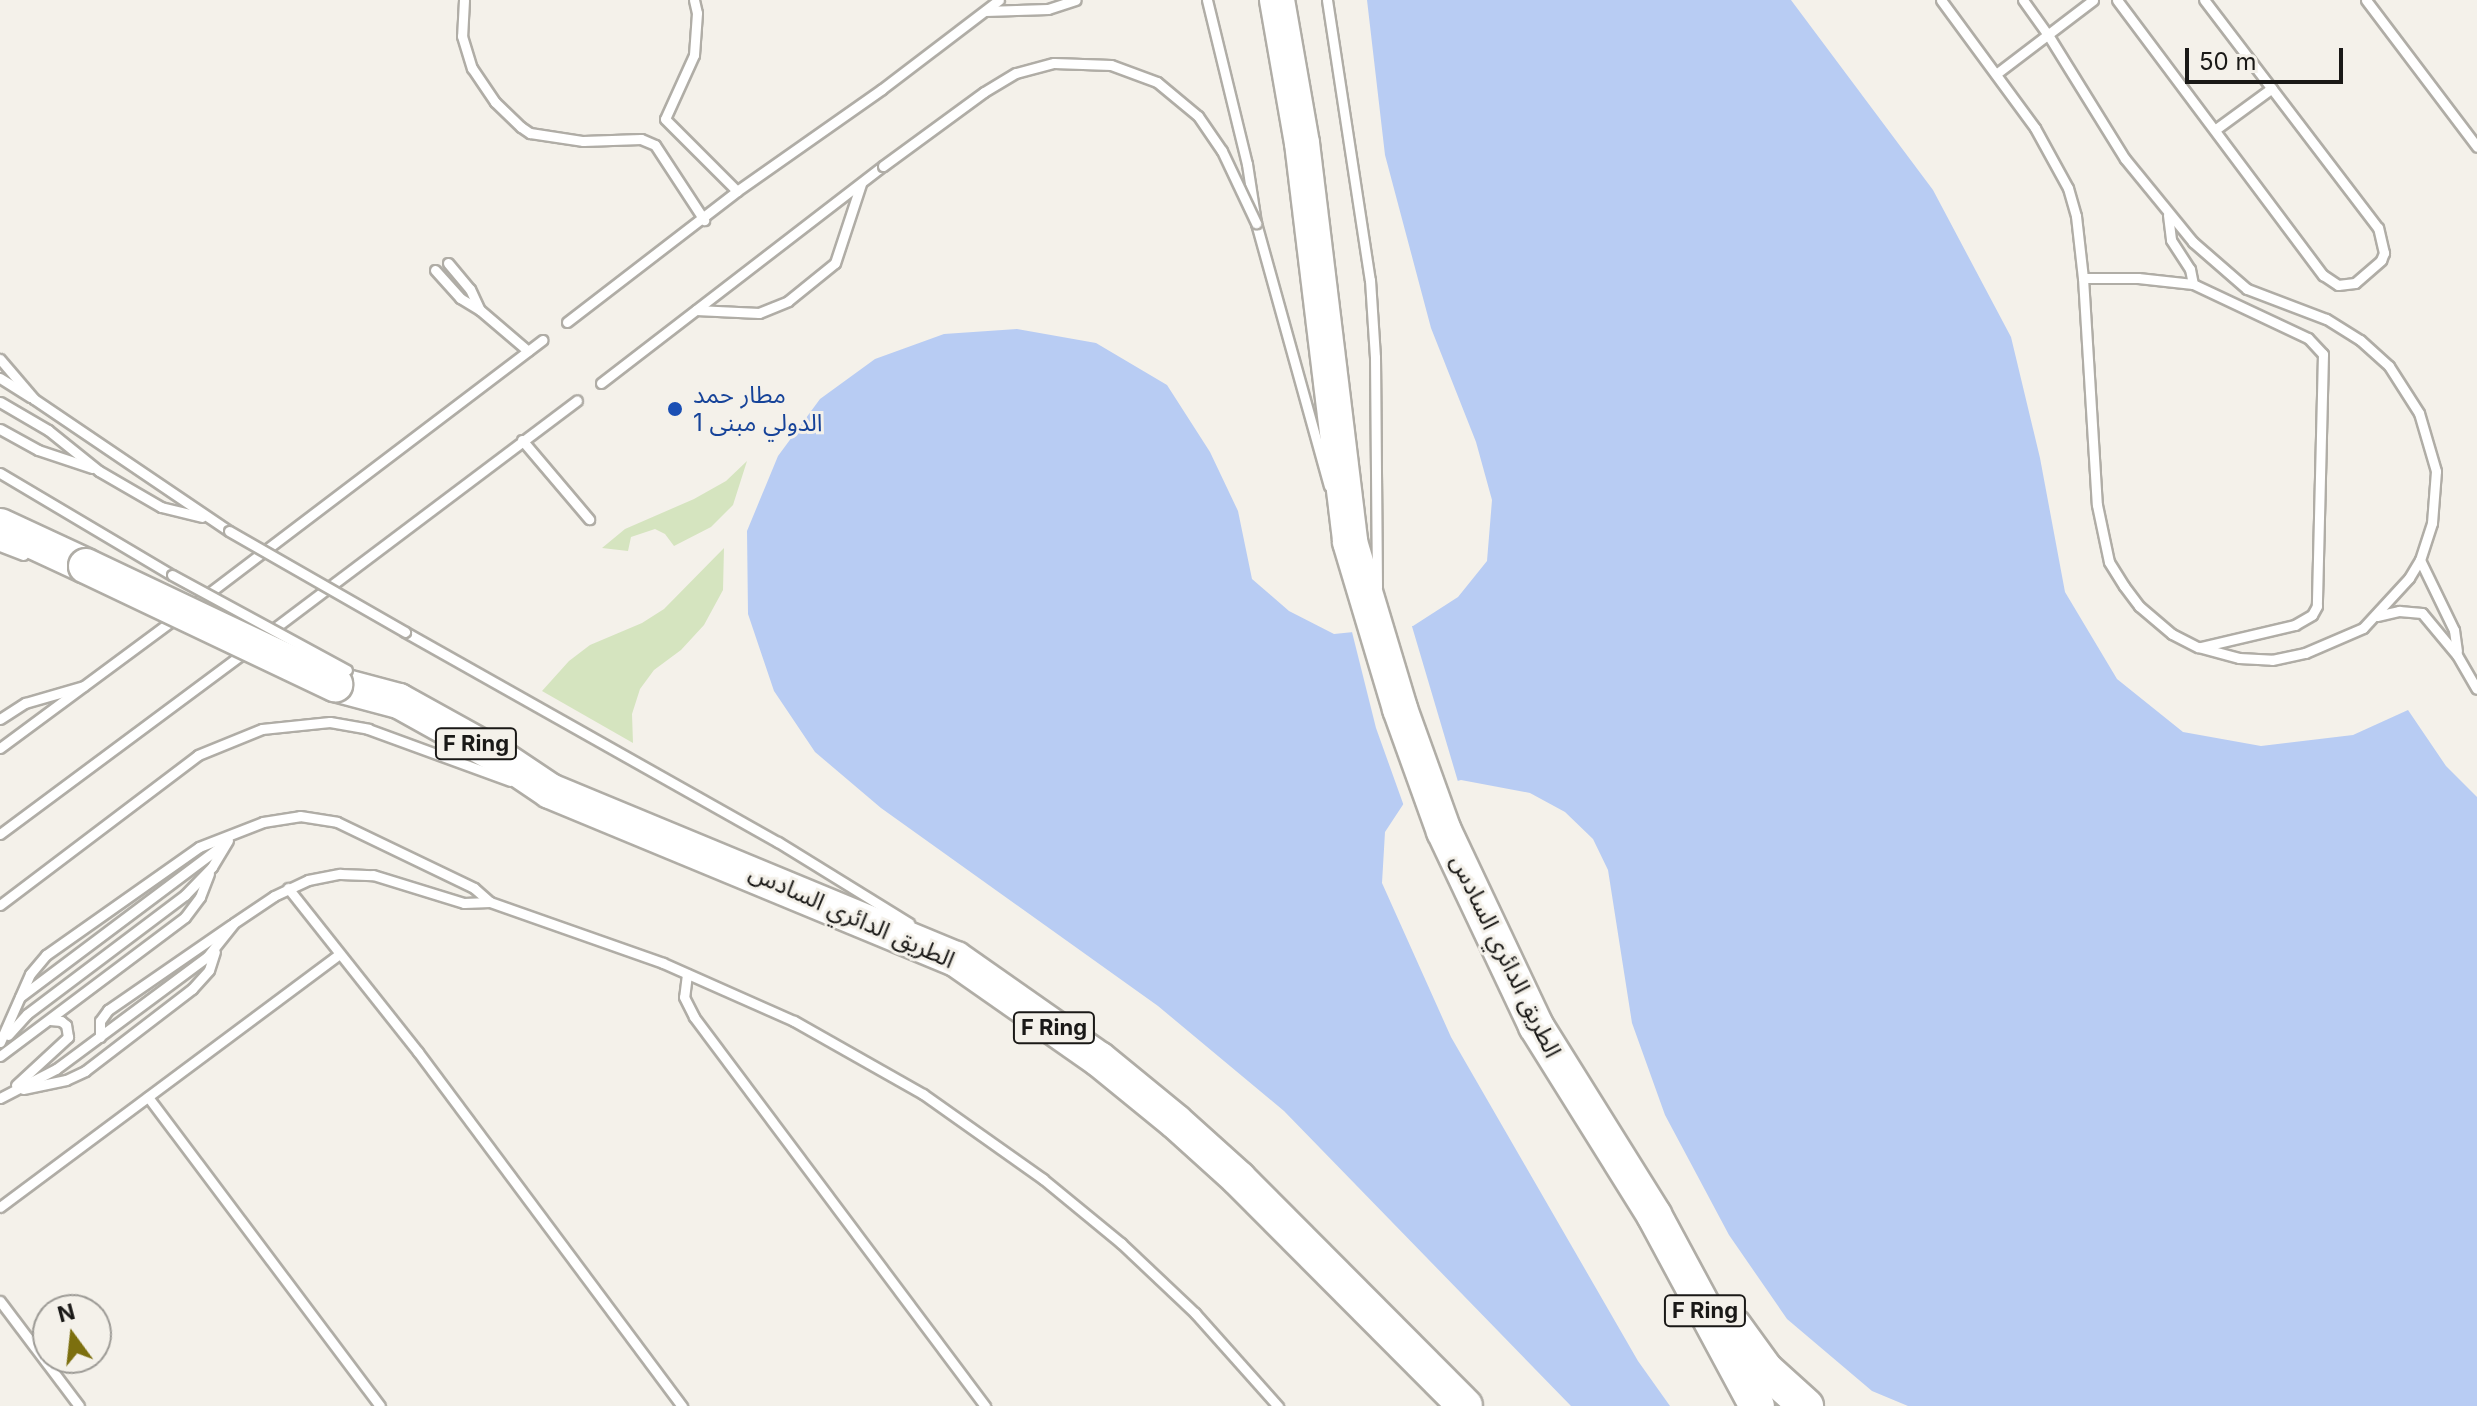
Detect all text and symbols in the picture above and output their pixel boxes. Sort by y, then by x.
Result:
scale bar [2189,32,2347,82]
text: 50 m [2199,47,2257,76]
place label: مطار حمد الدولي مبنى 1 [693,381,822,437]
marker: مطار حمد الدولي مبنى 1 [664,398,686,420]
road number: F Ring [434,726,518,762]
street label: الطريق الدائري السادس [1444,850,1568,1062]
street label: الطريق الدائري السادس [745,858,959,974]
road number: F Ring [1012,1010,1096,1046]
road number: F Ring [1663,1293,1747,1329]
north arrow [32,1294,112,1374]
text: N [55,1298,78,1327]

